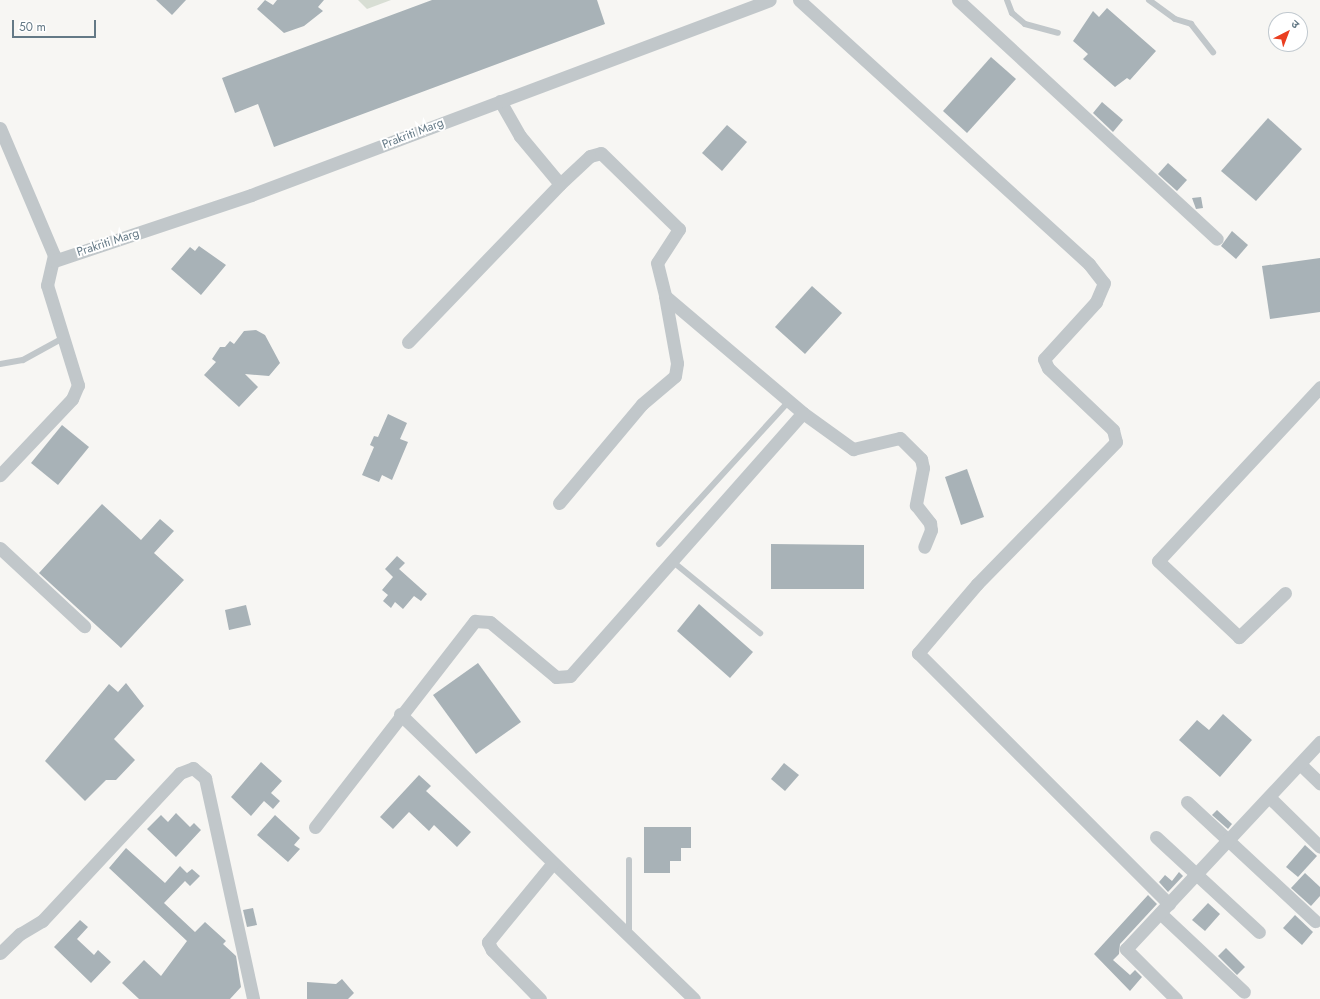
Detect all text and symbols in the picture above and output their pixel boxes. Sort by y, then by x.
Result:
scale bar [14,12,98,38]
north arrow [1268,12,1308,52]
text: उ [1288,16,1303,32]
text: 50 m [19,18,46,36]
street label: Prakriti Marg [380,116,446,152]
street label: Prakriti Marg [75,226,141,260]

